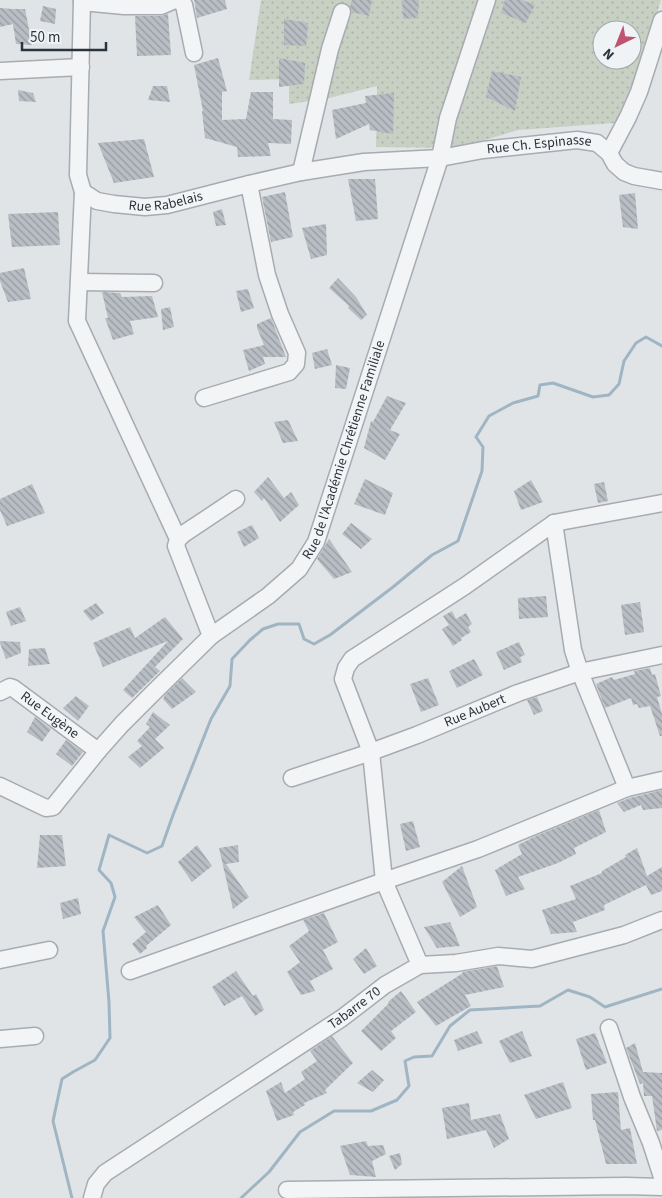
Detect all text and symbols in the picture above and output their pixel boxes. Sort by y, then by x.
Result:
scale bar [22,20,106,52]
north arrow [592,20,642,70]
text: 50 m [30,27,60,48]
text: N [599,43,619,64]
street label: Rue Ch. Espinasse [486,130,593,160]
street label: Rue Rabelais [128,186,205,217]
street label: Rue de l'Académie Chrétienne Familiale [297,338,390,563]
street label: Rue Eugène [16,687,83,744]
street label: Rue Aubert [441,689,509,733]
street label: Tabarre 70 [324,982,385,1034]

